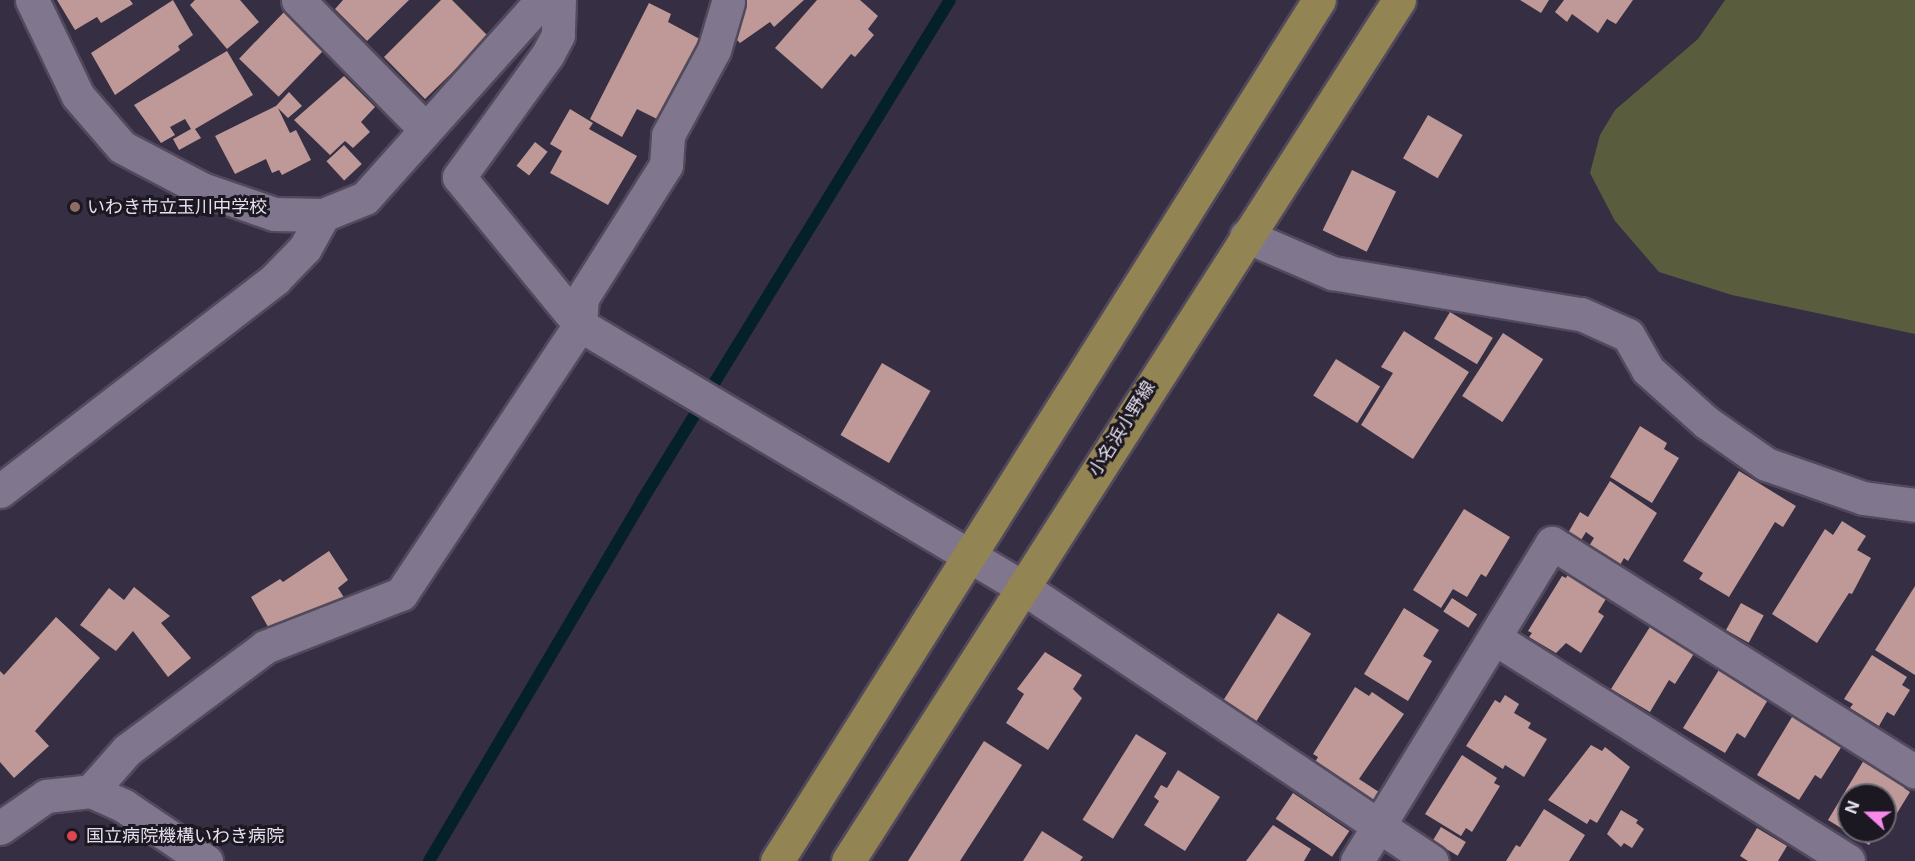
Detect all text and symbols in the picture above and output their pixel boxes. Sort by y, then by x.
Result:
place label: いわき市立玉川中学校 [87,196,267,218]
marker: いわき市立玉川中学校 [68,200,82,214]
street label: 小名浜小野線 [1084,377,1160,481]
north arrow [1837,783,1897,843]
text: N [1841,798,1864,817]
place label: 国立病院機構いわき病院 [86,825,284,847]
marker: 国立病院機構いわき病院 [63,827,81,845]

